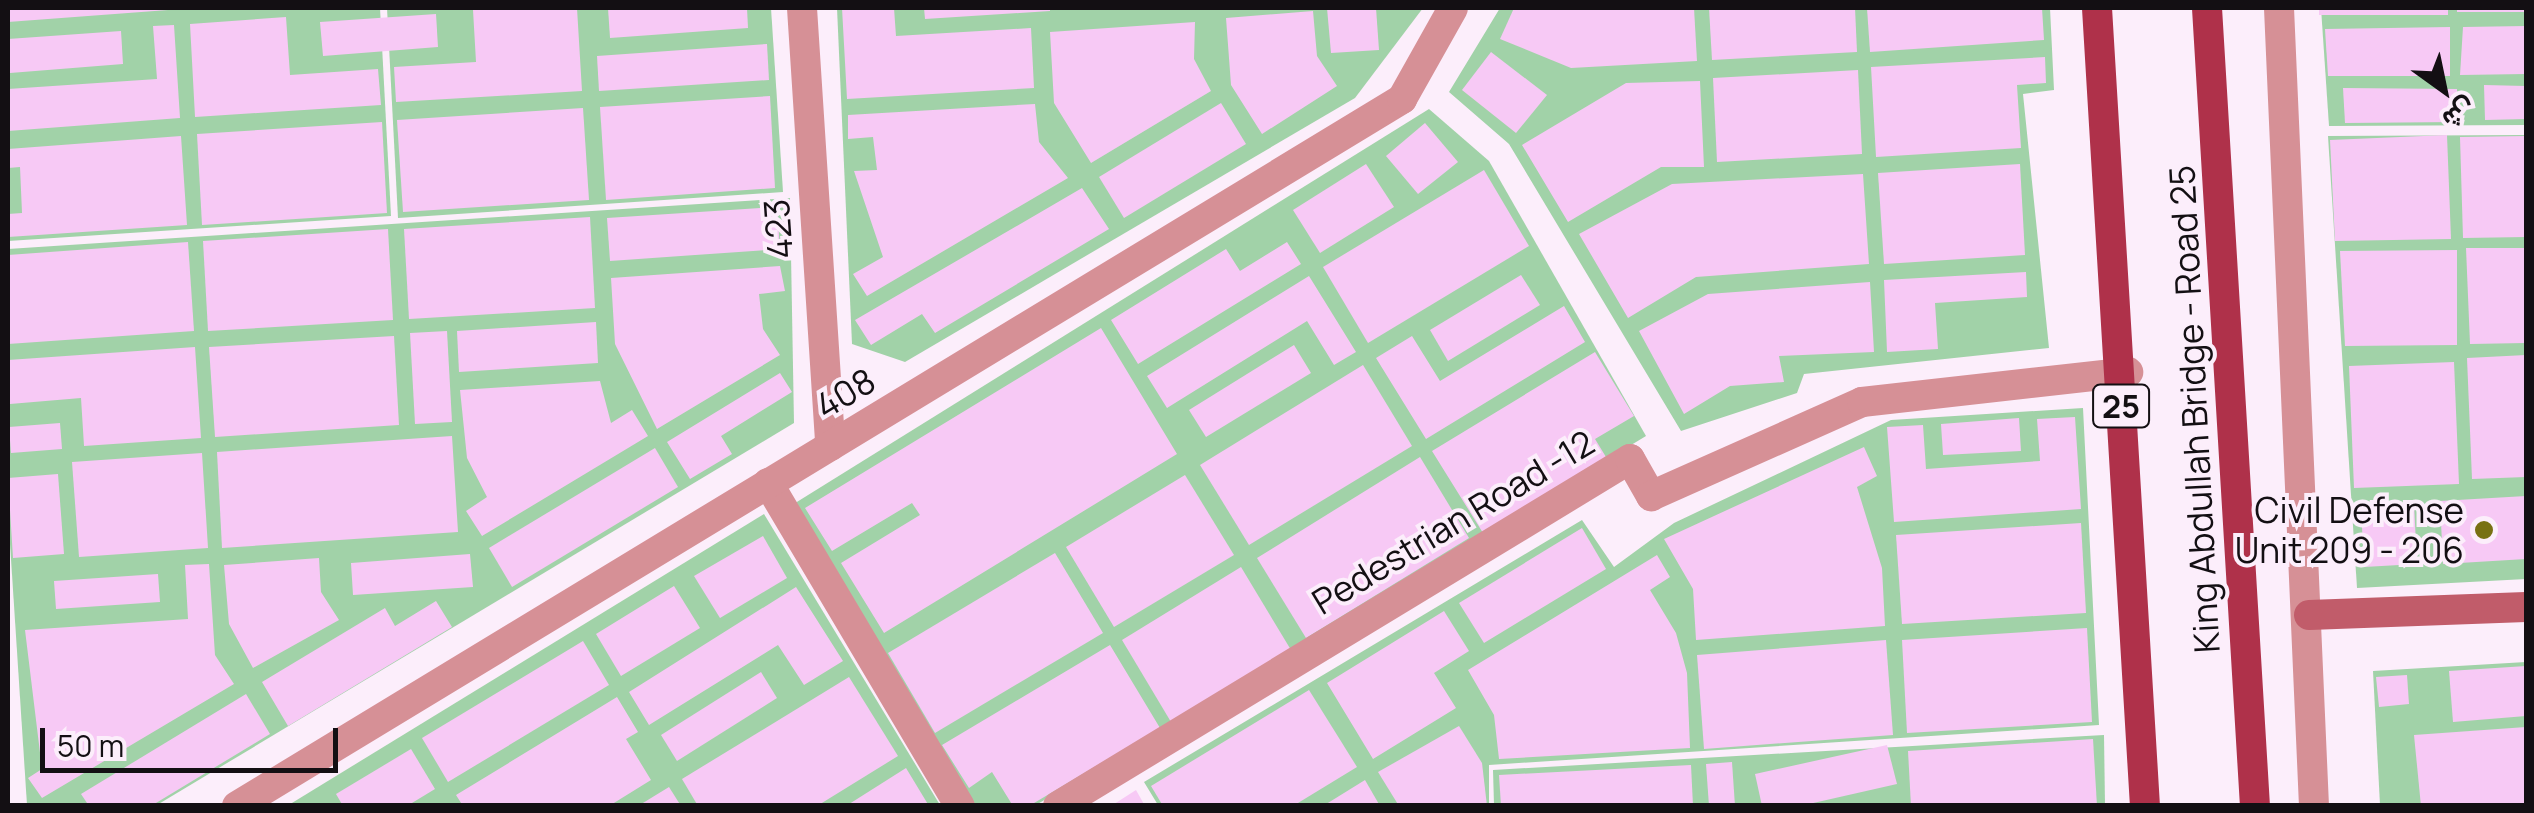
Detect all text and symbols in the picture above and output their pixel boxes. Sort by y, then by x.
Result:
north arrow [2394,40,2494,140]
text: ش [2436,90,2485,140]
street label: King Abdullah Bridge - Road 25 [2160,164,2228,654]
street label: 423 [755,198,801,260]
street label: 408 [807,359,883,427]
road number: 25 [2091,379,2151,433]
street label: Pedestrian Road -12 [1304,421,1602,623]
place label: Civil Defense Unit 209 - 206 [2235,489,2464,571]
marker: Civil Defense Unit 209 - 206 [2473,519,2495,541]
scale bar [45,708,342,770]
text: 50 m [57,725,124,766]

